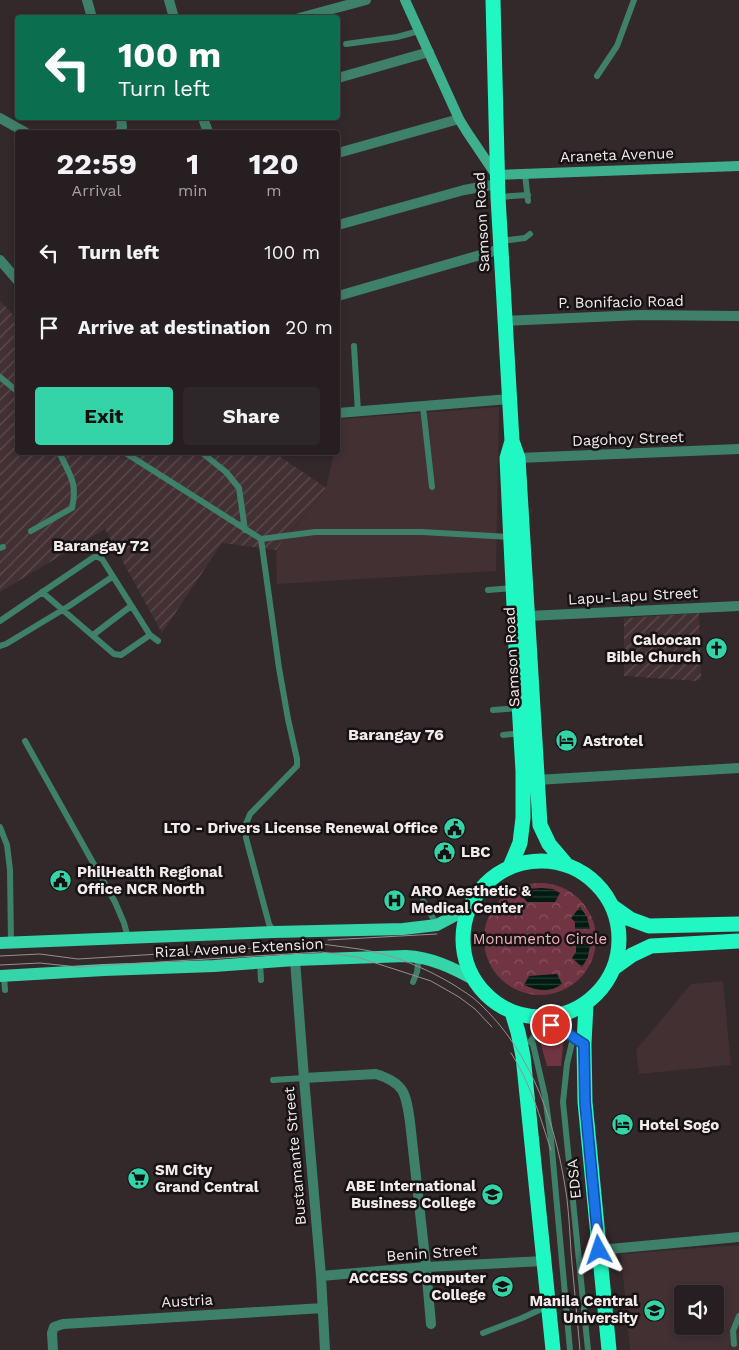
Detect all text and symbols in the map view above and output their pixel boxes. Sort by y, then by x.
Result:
text: 100 m [118,34,221,76]
icon: left [35,35,100,100]
text: Turn left [118,76,210,101]
street label: Araneta Avenue [560,144,674,166]
text: 22:59 [56,146,137,181]
text: 1 [186,146,199,181]
text: 120 [249,146,299,181]
street label: Samson Road [470,172,494,272]
text: Arrival [72,181,122,200]
text: min [178,181,208,200]
text: m [266,181,281,200]
icon: left [35,239,63,267]
text: Turn left [78,241,159,264]
text: 100 m [264,241,320,264]
street label: P. Bonifacio Road [558,292,684,312]
icon: arrive [35,314,63,342]
text: Arrive at destination [78,316,270,339]
text: 20 m [285,316,333,339]
button: Exit [35,387,173,445]
button: Share [183,387,320,445]
street label: Dagohoy Street [572,428,685,450]
district label: Barangay 72 [53,536,149,555]
street label: Lapu-Lapu Street [568,584,699,608]
street label: Samson Road [500,607,524,707]
place label: Caloocan Bible Church [606,631,701,666]
church icon: Caloocan Bible Church [705,637,729,661]
district label: Barangay 76 [348,725,444,744]
hotel icon: Astrotel [555,729,579,753]
place label: Astrotel [583,732,643,750]
public building icon: LTO - Drivers License Renewal Office [442,816,466,840]
place label: LTO - Drivers License Renewal Office [163,819,438,837]
public building icon: LBC [433,840,457,864]
place label: LBC [461,843,491,861]
place label: PhilHealth Regional Office NCR North [77,863,223,898]
public building icon: PhilHealth Regional Office NCR North [49,869,73,893]
place label: ARO Aesthetic & Medical Center [411,882,531,917]
hospital icon: ARO Aesthetic & Medical Center [383,888,407,912]
park label: Monumento Circle [473,930,607,948]
street label: Rizal Avenue Extension [154,935,324,961]
pin [530,1004,572,1046]
icon: arrive [537,1011,565,1039]
street label: Bustamante Street [280,1085,310,1226]
hotel icon: Hotel Sogo [611,1113,635,1137]
place label: Hotel Sogo [639,1116,719,1134]
street label: EDSA [563,1158,585,1200]
place label: SM City Grand Central [155,1161,259,1196]
supermarket icon: SM City Grand Central [127,1167,151,1191]
place label: ABE International Business College [346,1177,476,1212]
school or university icon: ABE International Business College [480,1183,504,1207]
position arrow [572,1223,624,1275]
street label: Benin Street [386,1241,479,1265]
place label: ACCESS Computer College [349,1269,487,1304]
school or university icon: ACCESS Computer College [490,1275,514,1299]
map controls [674,1285,724,1335]
button: sound [674,1285,724,1335]
street label: Austria [161,1291,214,1311]
place label: Manila Central University [530,1292,639,1327]
school or university icon: Manila Central University [642,1298,666,1322]

